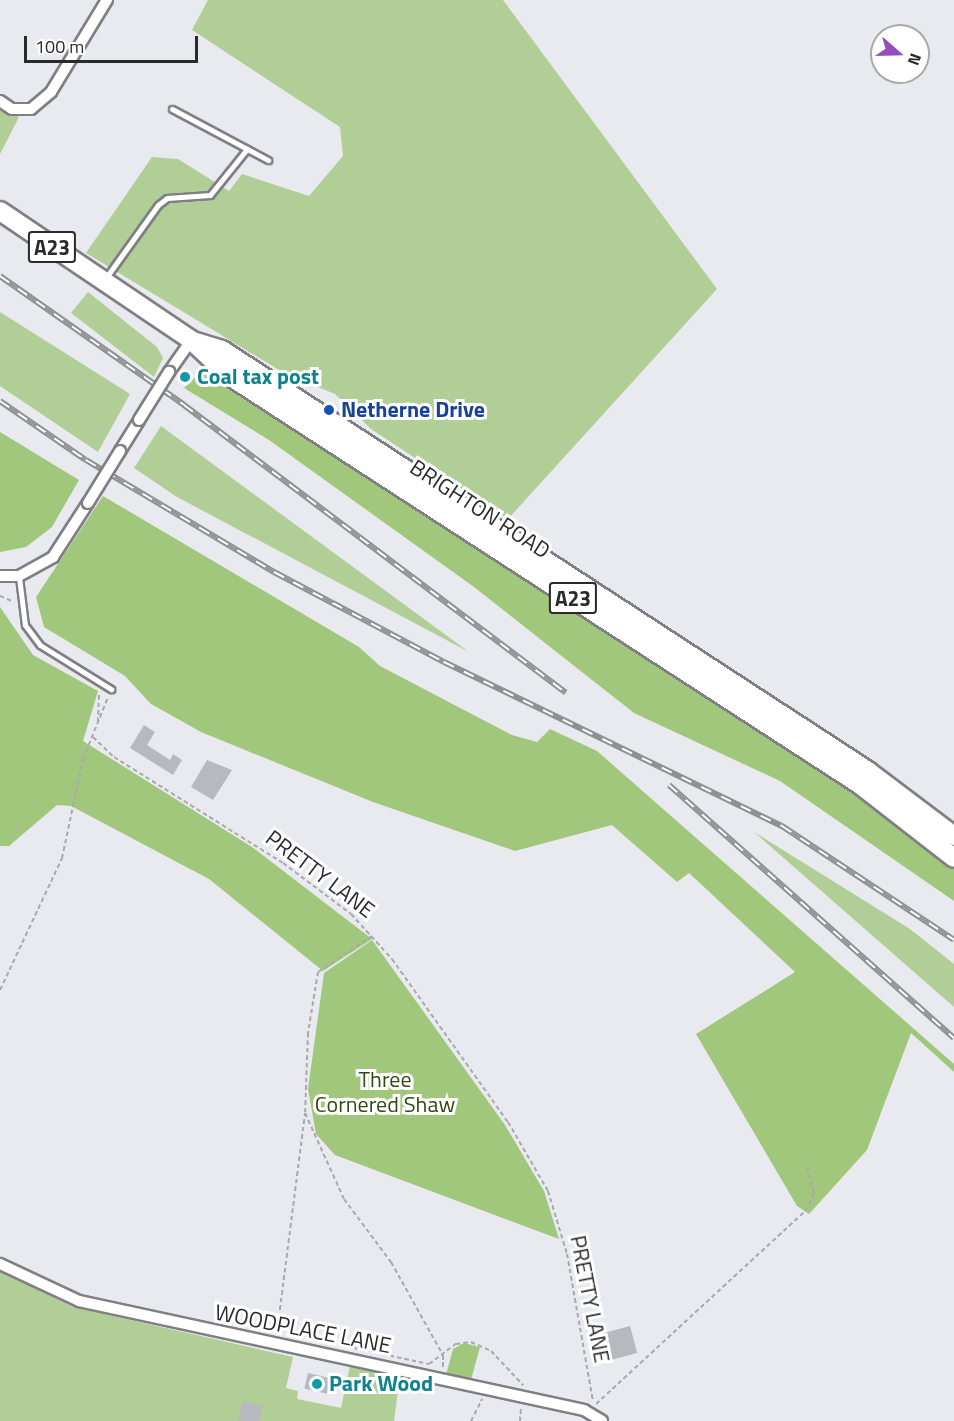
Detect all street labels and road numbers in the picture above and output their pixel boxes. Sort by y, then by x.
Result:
road number: A23 [26,229,78,265]
street label: BRIGHTON ROAD [405,454,555,564]
road number: A23 [548,580,598,616]
street label: PRETTY LANE [260,825,380,923]
street label: PRETTY LANE [565,1233,615,1365]
street label: WOODPLACE LANE [213,1299,393,1359]

